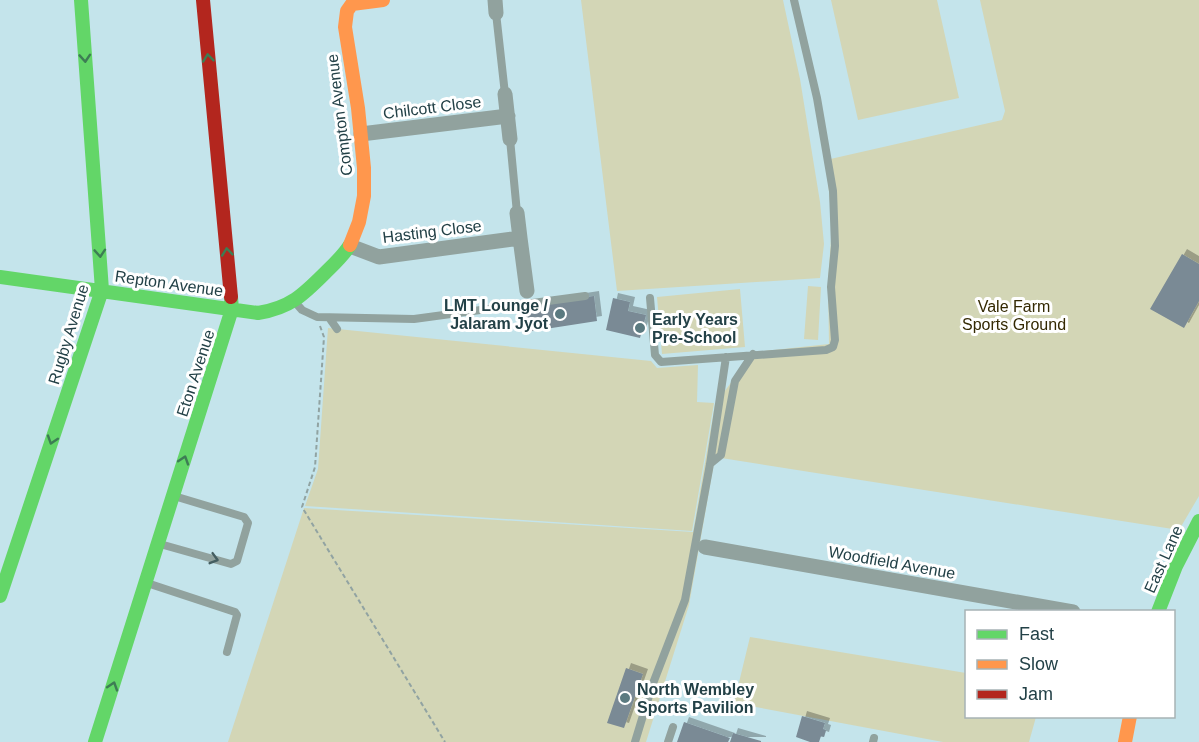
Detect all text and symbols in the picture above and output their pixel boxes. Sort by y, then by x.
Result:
one-way arrow [202,53,215,63]
street label: Compton Avenue [324,53,355,177]
one-way arrow [79,54,92,63]
street label: Chilcott Close [382,93,482,122]
street label: Hasting Close [382,217,483,246]
one-way arrow [93,248,106,257]
one-way arrow [221,248,234,257]
street label: Repton Avenue [114,267,224,300]
street label: Rugby Avenue [45,282,92,386]
place label: LMT Lounge / Jalaram Jyot [444,297,549,332]
park label: Vale Farm Sports Ground [962,298,1066,333]
marker: LMT Lounge / Jalaram Jyot [553,307,567,321]
place label: Early Years Pre-School [652,311,738,346]
marker: Early Years Pre-School [633,321,647,335]
street label: Eton Avenue [173,327,218,419]
one-way arrow [47,434,60,445]
one-way arrow [177,455,189,466]
street label: East Lane [1141,523,1186,596]
street label: Woodfield Avenue [827,543,957,582]
one-way arrow [208,552,219,564]
legend [965,610,1175,718]
text: Fast [1019,624,1054,644]
text: Slow [1019,654,1059,674]
one-way arrow [105,681,118,692]
place label: North Wembley Sports Pavilion [637,681,754,716]
text: Jam [1019,684,1053,704]
marker: North Wembley Sports Pavilion [618,691,632,705]

